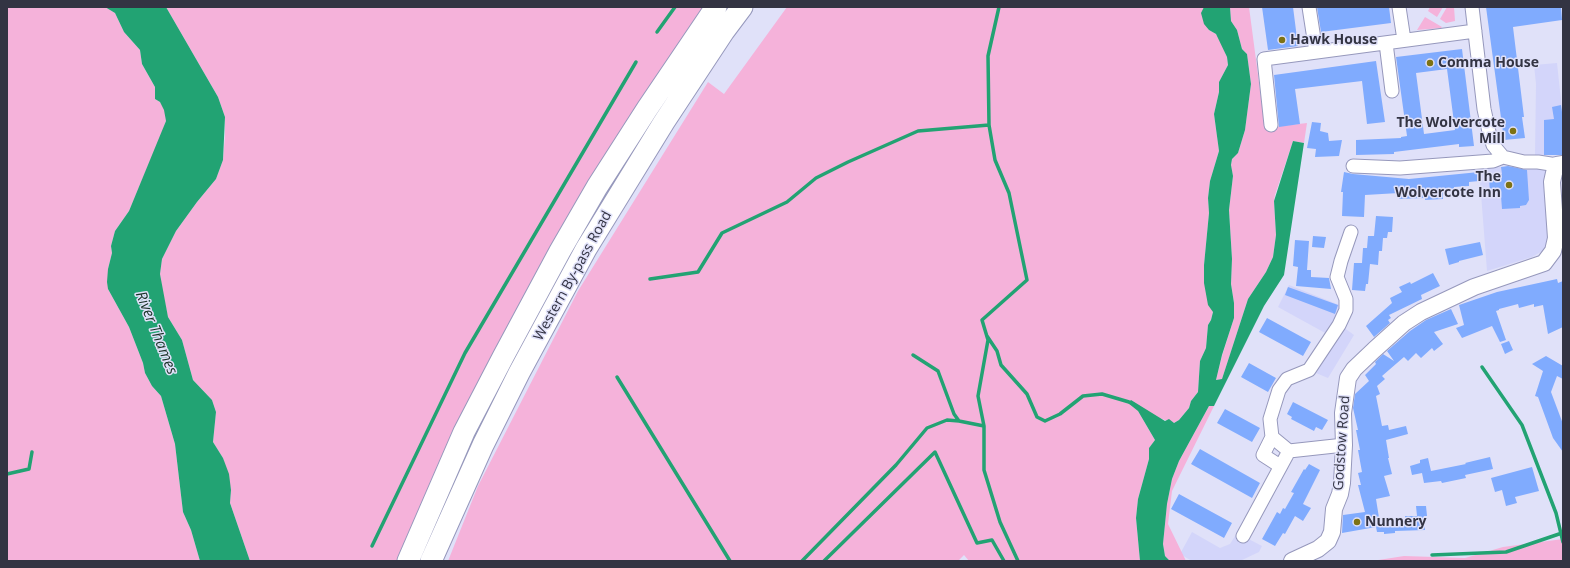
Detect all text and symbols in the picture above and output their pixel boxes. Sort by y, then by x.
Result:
place label: Hawk House [1290,32,1377,48]
marker: Hawk House [1277,35,1287,45]
place label: Comma House [1438,55,1539,71]
marker: Comma House [1425,58,1435,68]
place label: The Wolvercote Mill [1396,115,1505,148]
marker: The Wolvercote Mill [1508,126,1518,136]
place label: The Wolvercote Inn [1395,169,1501,202]
marker: The Wolvercote Inn [1504,180,1514,190]
street label: Western By-pass Road [530,208,616,344]
water label: River Thames [131,289,181,377]
street label: Godstow Road [1330,395,1354,491]
place label: Nunnery [1365,514,1427,530]
marker: Nunnery [1352,517,1362,527]

